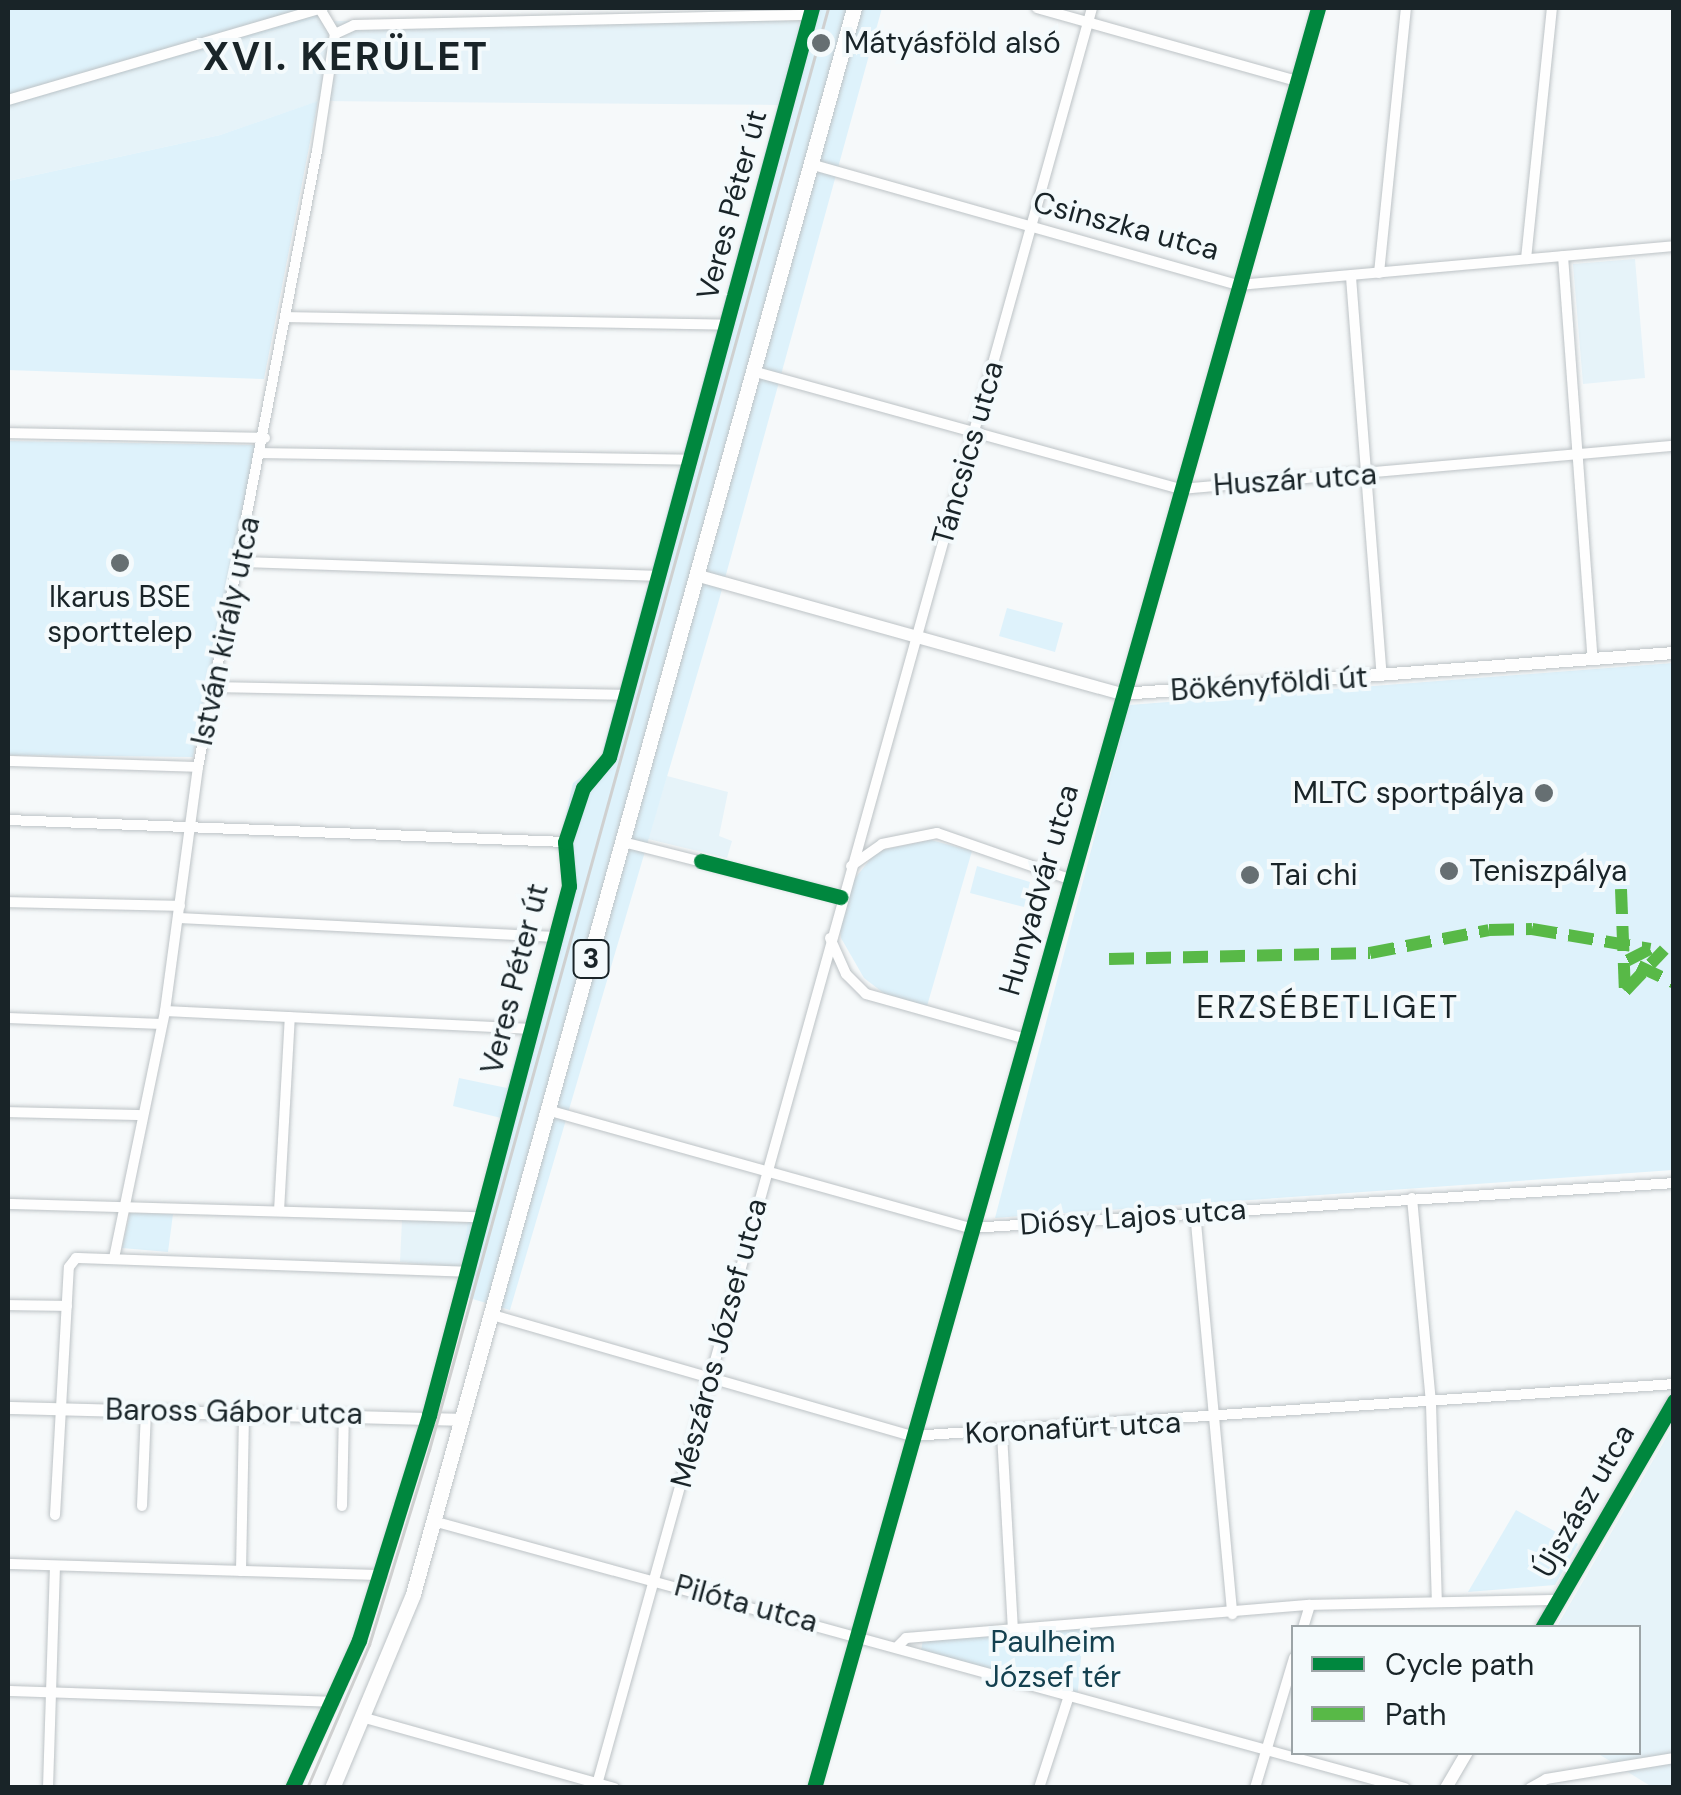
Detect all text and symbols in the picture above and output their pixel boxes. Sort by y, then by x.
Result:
place label: Mátyásföld alsó [844,25,1061,61]
marker: Mátyásföld alsó [808,30,834,56]
district label: XVI. KERÜLET [203,32,489,80]
street label: Veres Péter út [689,106,775,304]
street label: Csinszka utca [1029,184,1223,268]
street label: Táncsics utca [925,357,1011,549]
street label: Huszár utca [1212,456,1378,504]
street label: István király utca [184,513,268,749]
marker: Ikarus BSE sporttelep [109,552,131,574]
place label: Ikarus BSE sporttelep [47,579,193,650]
street label: Bökényföldi út [1169,659,1369,709]
place label: MLTC sportpálya [1293,775,1524,811]
street label: Hunyadvár utca [992,780,1086,1000]
marker: MLTC sportpálya [1533,782,1555,804]
place label: Teniszpálya [1469,853,1627,889]
place label: Tai chi [1270,857,1358,893]
marker: Teniszpálya [1438,860,1460,882]
marker: Tai chi [1239,864,1261,886]
street label: Veres Péter út [474,880,556,1078]
road number: 3 [571,936,611,982]
district label: ERZSÉBETLIGET [1196,988,1460,1026]
street label: Diósy Lajos utca [1019,1191,1247,1243]
street label: Mészáros József utca [663,1195,775,1491]
street label: Baross Gábor utca [105,1392,363,1432]
street label: Koronafürt utca [964,1404,1182,1452]
street label: Újszász utca [1526,1418,1642,1584]
street label: Pilóta utca [671,1568,821,1640]
park label: Paulheim József tér [985,1624,1121,1694]
legend [1291,1625,1641,1755]
text: Cycle path [1385,1645,1534,1684]
text: Path [1385,1695,1447,1734]

